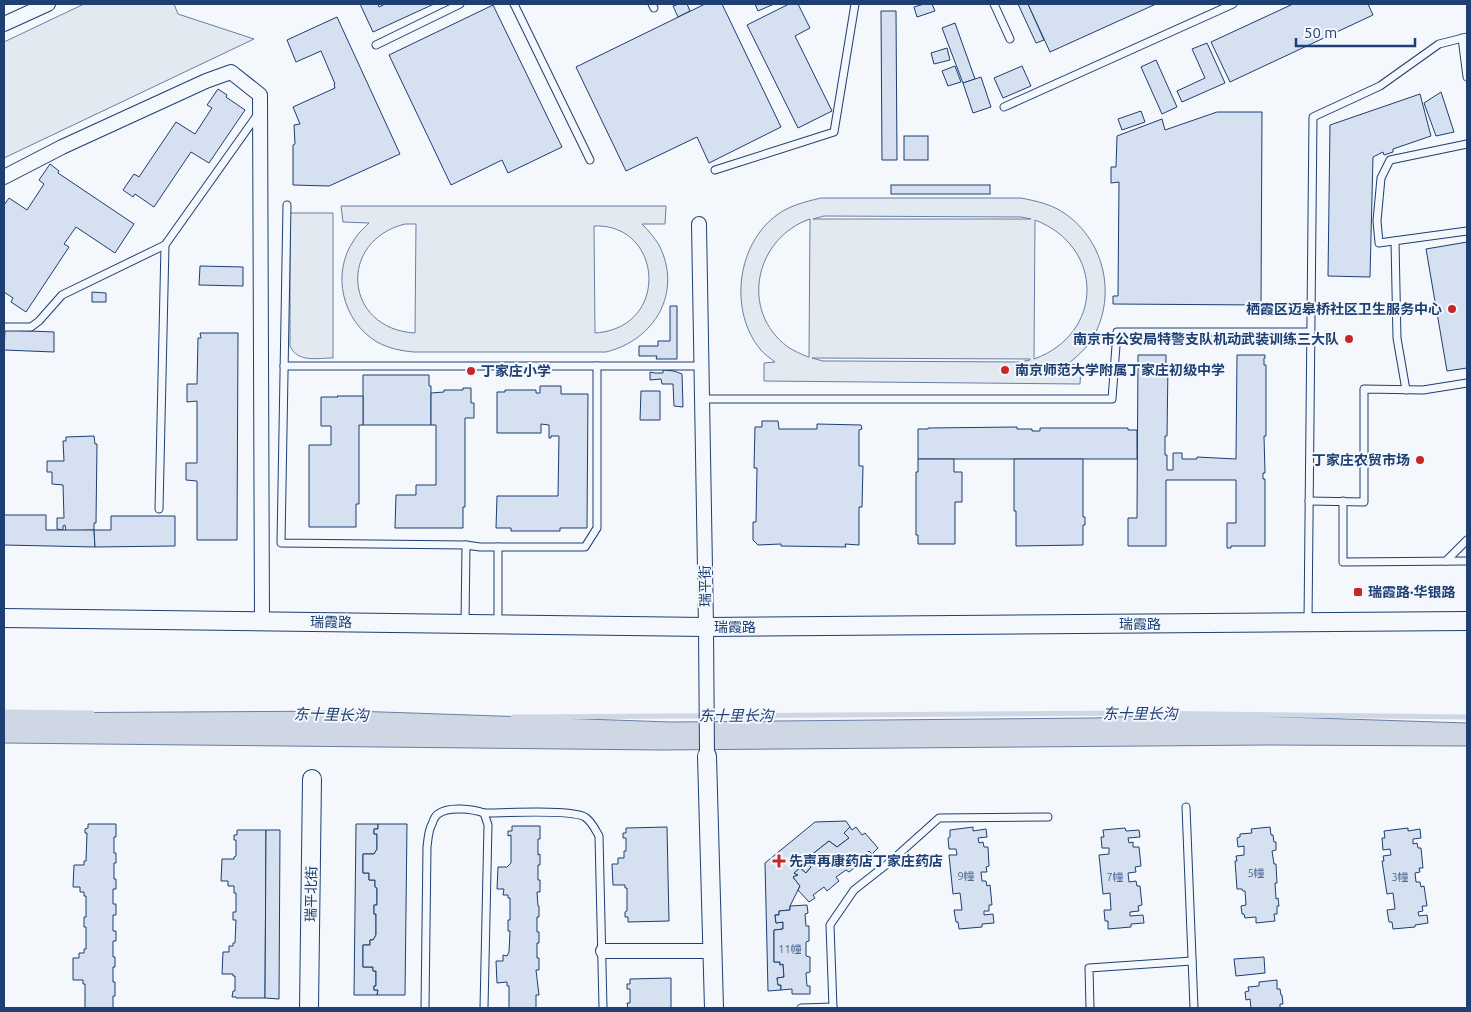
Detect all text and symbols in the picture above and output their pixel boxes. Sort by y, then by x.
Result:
scale bar [1296,15,1415,47]
text: 50 m [1304,24,1337,41]
place label: 栖霞区迈皋桥社区卫生服务中心 [1246,301,1442,317]
marker: 栖霞区迈皋桥社区卫生服务中心 [1446,303,1458,315]
place label: 南京市公安局特警支队机动武装训练三大队 [1073,331,1339,347]
marker: 南京市公安局特警支队机动武装训练三大队 [1343,333,1355,345]
place label: 南京师范大学附属丁家庄初级中学 [1015,362,1225,378]
place label: 丁家庄小学 [481,363,551,379]
marker: 南京师范大学附属丁家庄初级中学 [999,364,1011,376]
marker: 丁家庄小学 [465,365,477,377]
place label: 丁家庄农贸市场 [1312,452,1410,468]
marker: 丁家庄农贸市场 [1414,454,1426,466]
street label: 瑞平街 [697,565,713,607]
place label: 瑞霞路·华银路 [1368,584,1455,600]
marker: 瑞霞路·华银路 [1352,586,1364,598]
street label: 瑞霞路 [310,614,352,630]
street label: 瑞霞路 [1119,616,1161,632]
street label: 瑞霞路 [714,619,756,635]
water label: 东十里长沟 [293,705,371,724]
water label: 东十里长沟 [1102,705,1179,722]
water label: 东十里长沟 [698,707,775,724]
place label: 先声再康药店丁家庄药店 [789,853,943,869]
marker: 先声再康药店丁家庄药店 [773,855,785,867]
street label: 瑞平北街 [303,866,319,922]
house number: 5幢 [1247,867,1265,879]
house number: 9幢 [957,870,975,882]
house number: 7幢 [1106,871,1124,883]
house number: 3幢 [1391,871,1409,883]
house number: 11幢 [778,943,802,955]

